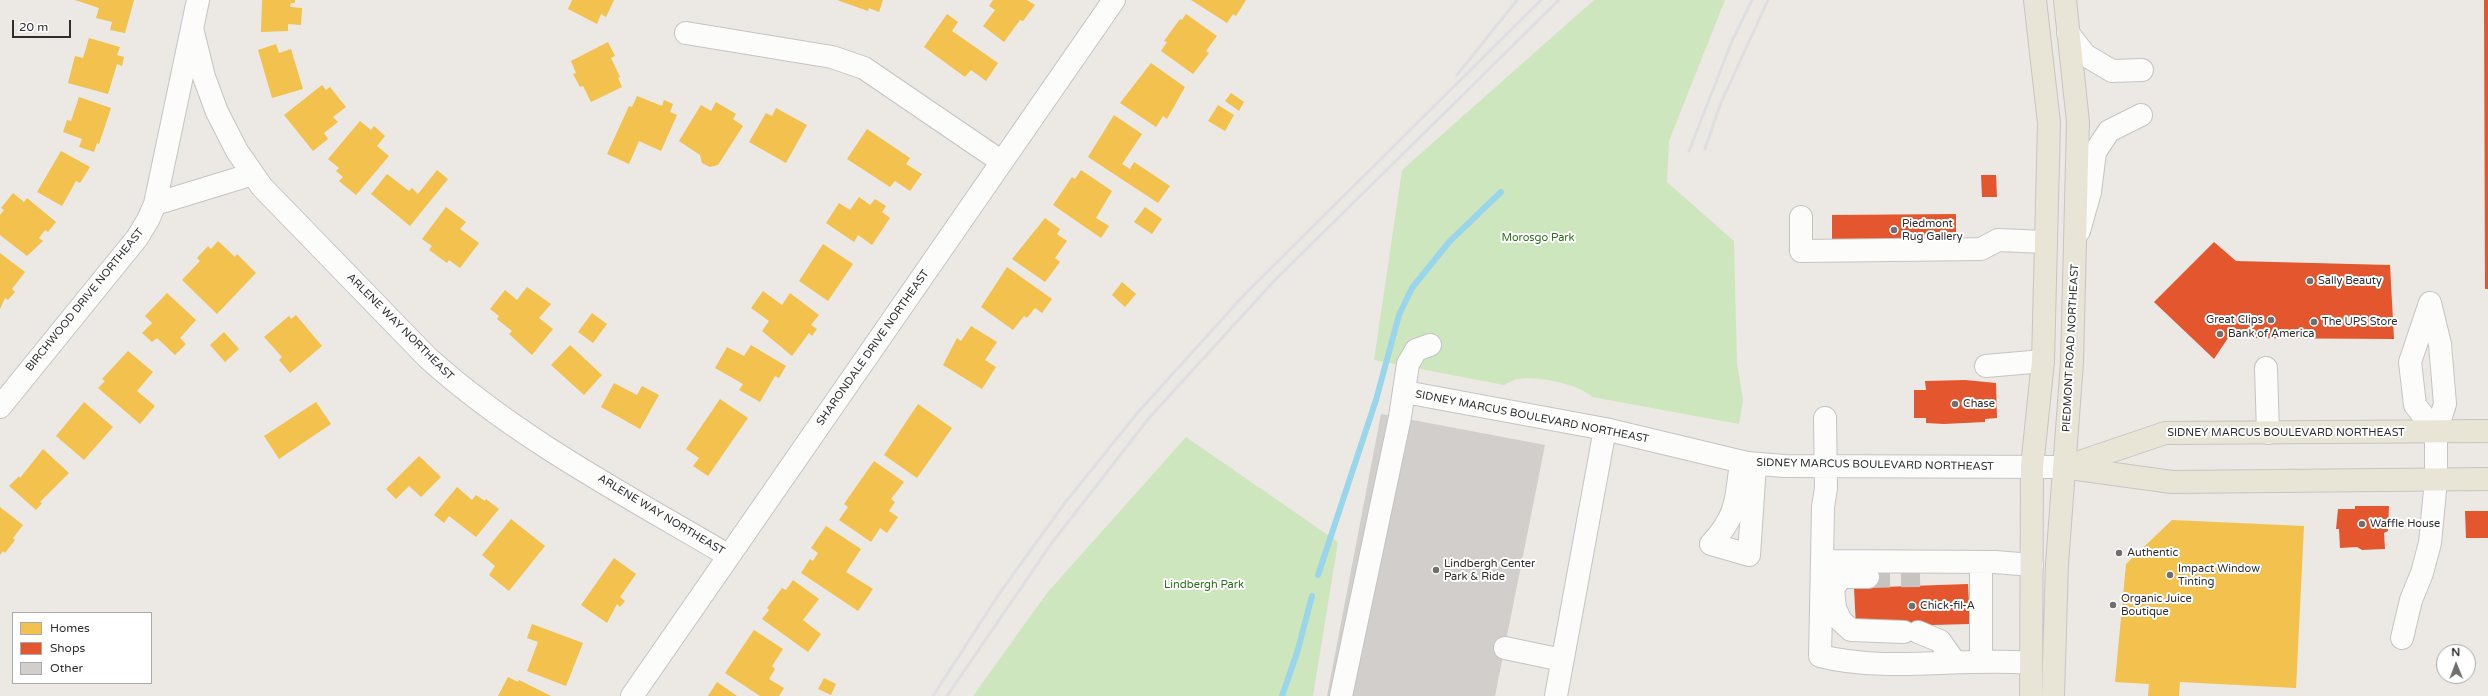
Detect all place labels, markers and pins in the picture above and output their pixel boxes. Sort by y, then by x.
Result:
place label: Piedmont Rug Gallery [1902,217,1963,243]
marker: Piedmont Rug Gallery [1889,225,1899,235]
place label: Sally Beauty [2318,274,2382,288]
marker: Sally Beauty [2305,276,2315,286]
place label: Great Clips [2206,313,2263,327]
marker: Great Clips [2266,315,2276,325]
place label: The UPS Store [2322,315,2397,329]
marker: The UPS Store [2309,317,2319,327]
place label: Bank of America [2228,327,2315,341]
marker: Bank of America [2215,329,2225,339]
place label: Chase [1963,397,1995,411]
marker: Chase [1950,399,1960,409]
place label: Waffle House [2370,517,2440,531]
marker: Waffle House [2357,519,2367,529]
place label: Authentic [2127,546,2178,560]
marker: Authentic [2114,548,2124,558]
place label: Lindbergh Center Park & Ride [1444,557,1535,583]
place label: Impact Window Tinting [2178,562,2260,588]
marker: Lindbergh Center Park & Ride [1431,565,1441,575]
marker: Impact Window Tinting [2165,570,2175,580]
place label: Organic Juice Boutique [2121,592,2192,618]
place label: Chick-fil-A [1920,599,1975,613]
marker: Organic Juice Boutique [2108,600,2118,610]
marker: Chick-fil-A [1907,601,1917,611]

